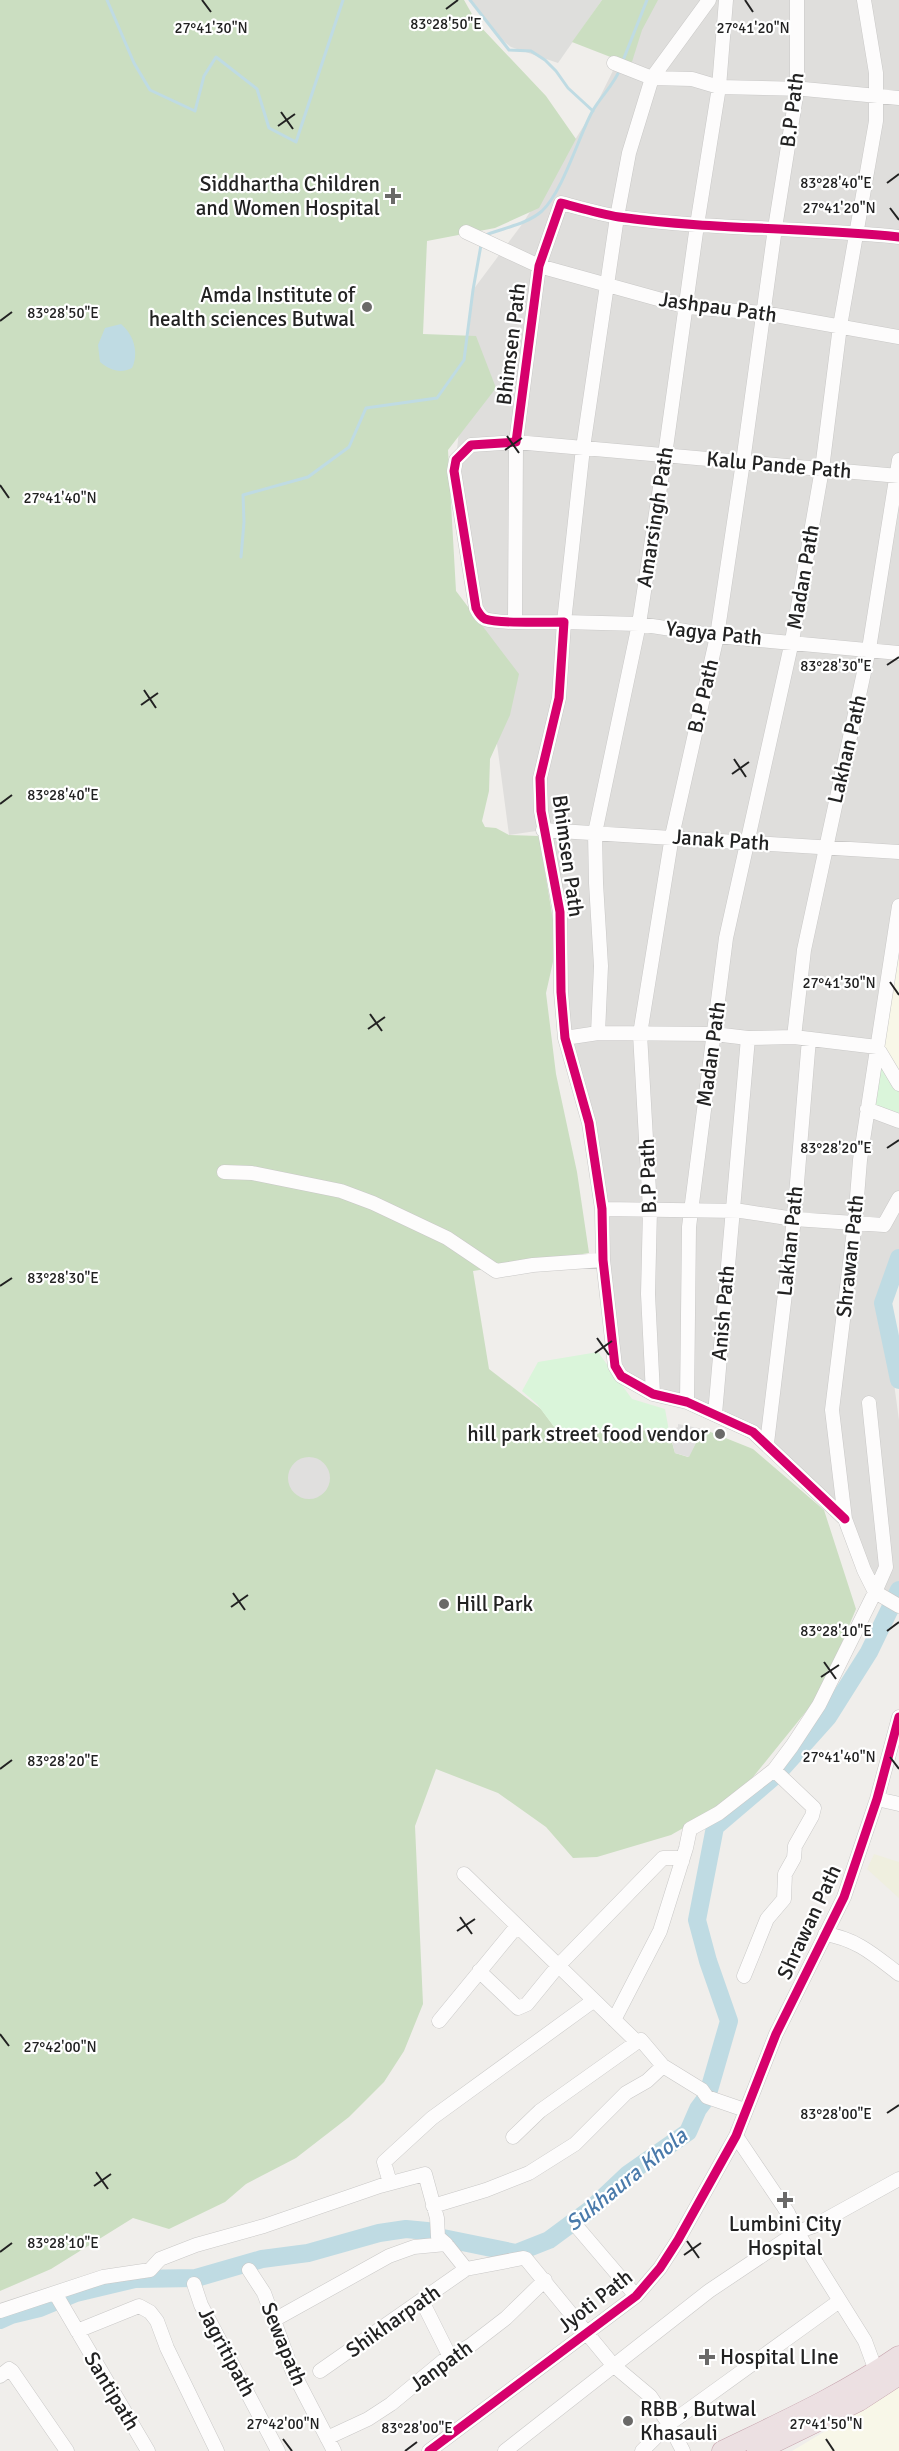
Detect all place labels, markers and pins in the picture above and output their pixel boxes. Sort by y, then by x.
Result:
place label: Siddhartha Children and Women Hospital [196,171,380,221]
marker: Siddhartha Children and Women Hospital [384,187,402,205]
place label: Amda Institute of health sciences Butwal [149,282,356,332]
marker: Amda Institute of health sciences Butwal [360,300,374,314]
place label: hill park street food vendor [467,1421,708,1447]
marker: hill park street food vendor [713,1427,727,1441]
place label: Hill Park [456,1591,533,1617]
marker: Hill Park [437,1597,451,1611]
marker: Lumbini City Hospital [776,2191,794,2209]
place label: Lumbini City Hospital [729,2211,842,2261]
place label: Hospital LIne [720,2344,839,2370]
marker: Hospital LIne [698,2348,716,2366]
place label: RBB , Butwal Khasauli [640,2396,756,2446]
marker: RBB , Butwal Khasauli [621,2414,635,2428]

